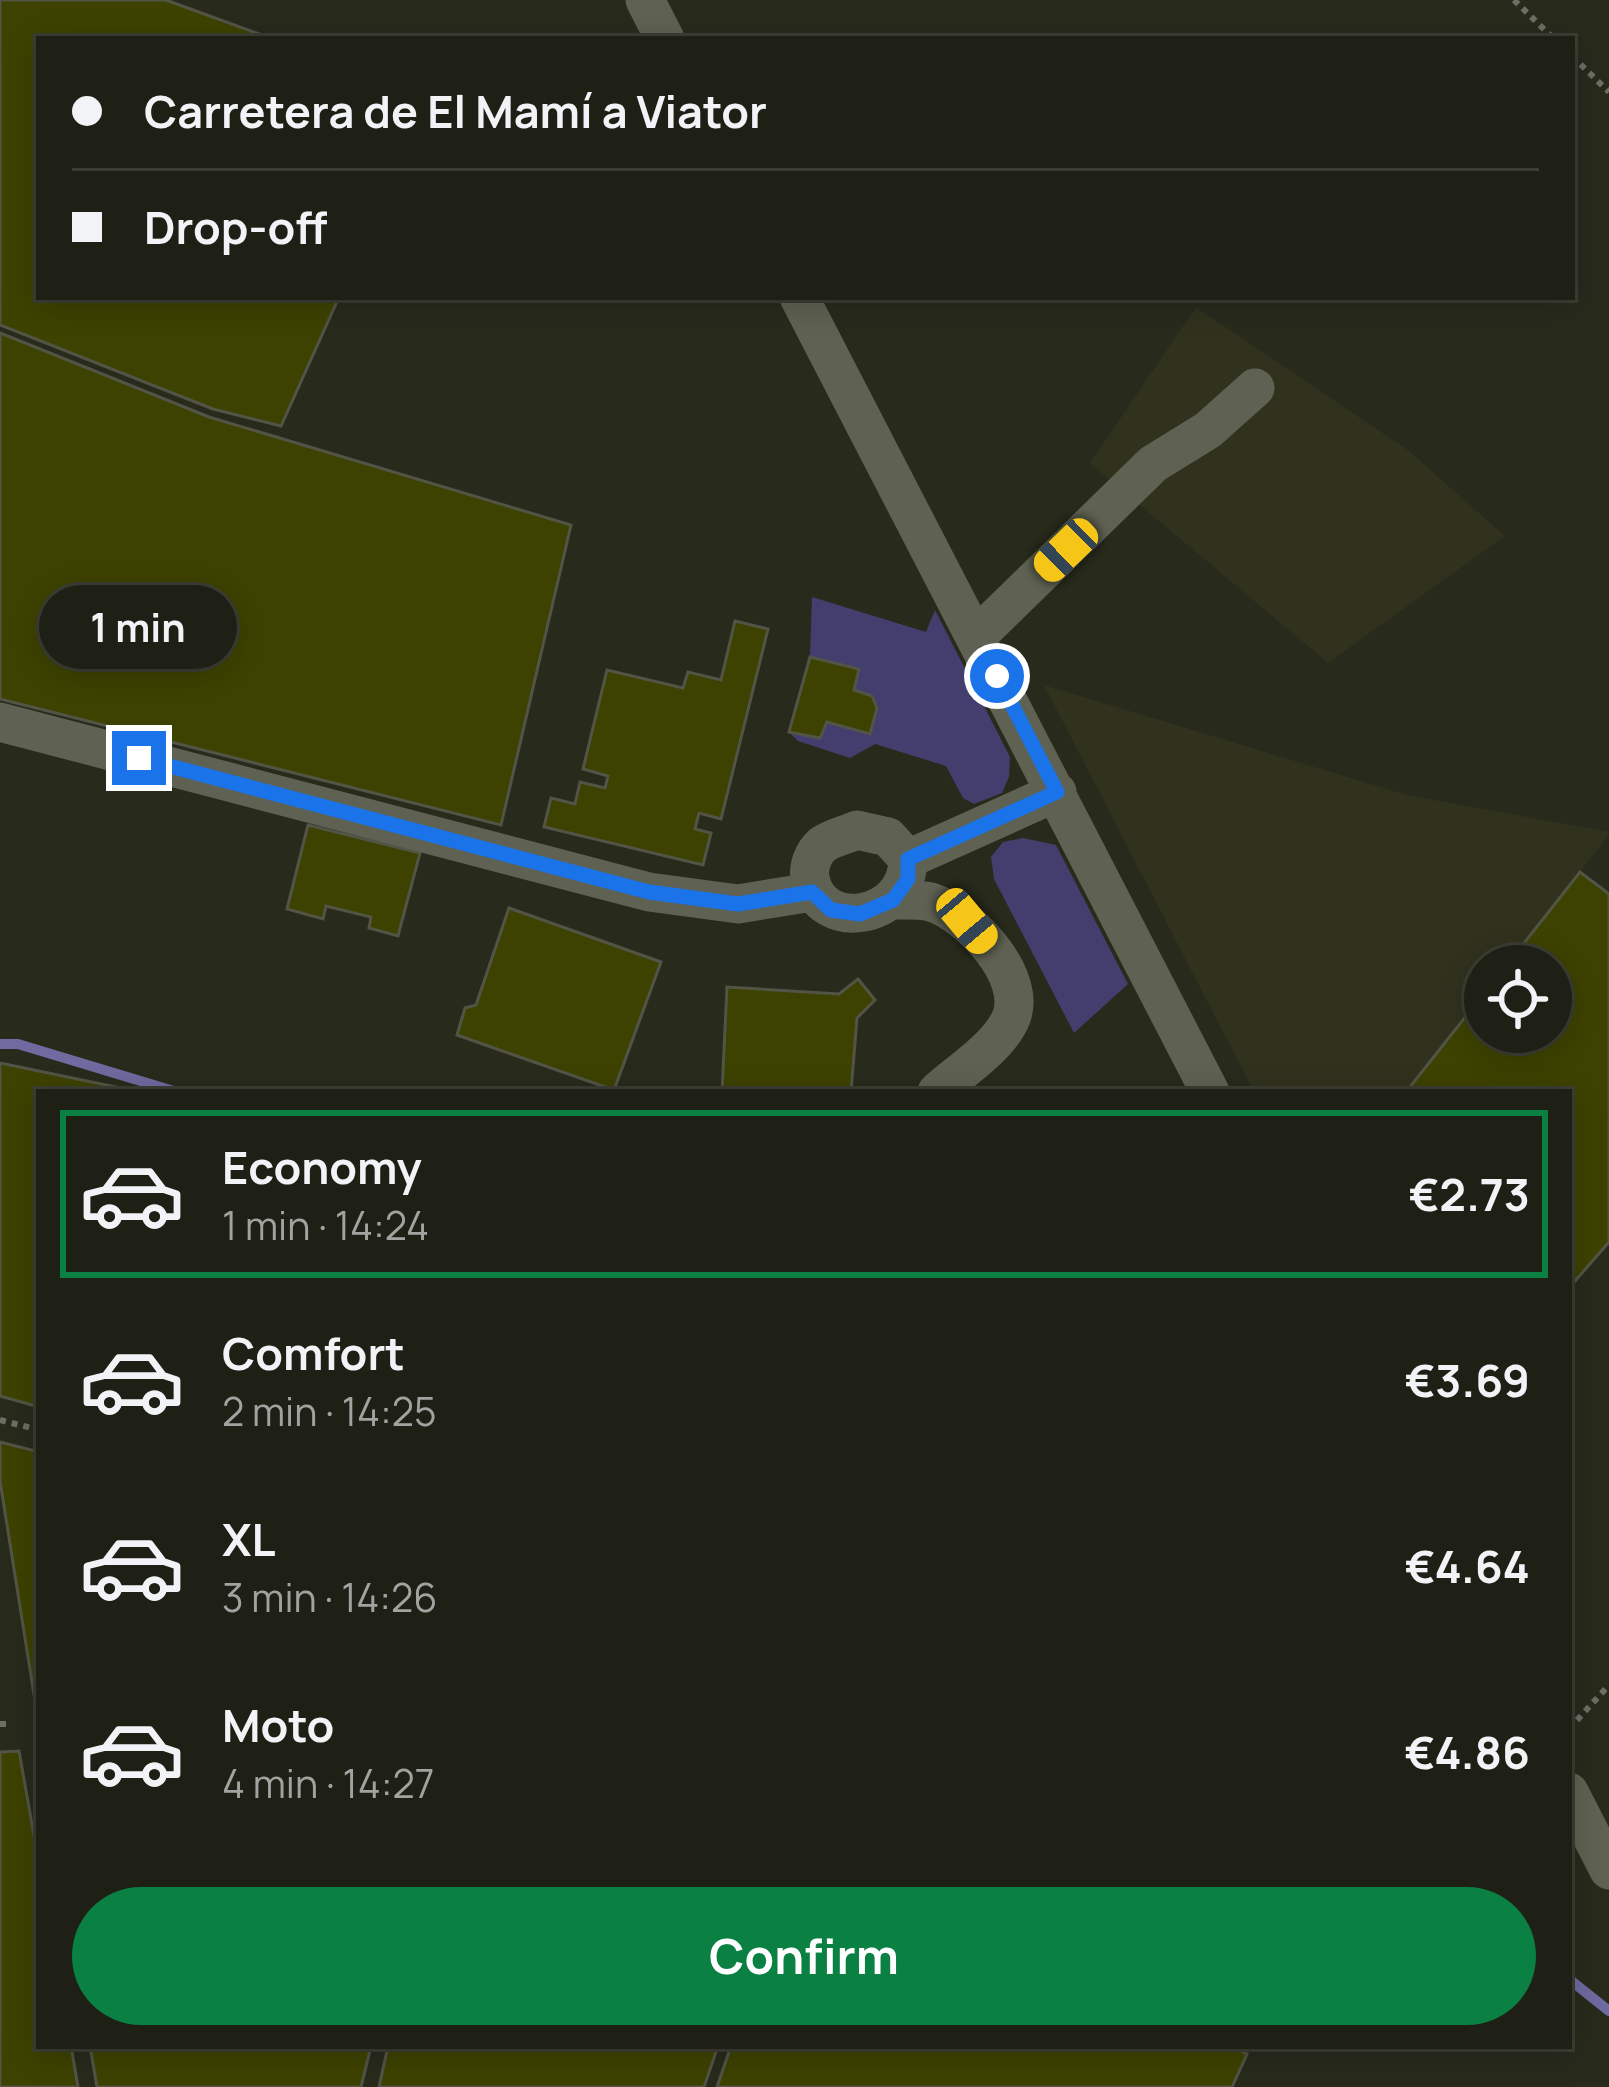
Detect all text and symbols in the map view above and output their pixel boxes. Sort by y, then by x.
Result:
text: Carretera de El Mamí a Viator [144,80,767,142]
text: Drop-off [144,196,327,258]
car [1028,512,1104,588]
callout: 1 min [40,584,238,668]
text: 1 min [90,600,186,654]
route start [970,649,1024,703]
route end [112,731,166,785]
car [930,882,1004,960]
map controls [1464,945,1572,1053]
button: locate [1464,945,1572,1053]
text: Economy [222,1136,422,1198]
icon: car [78,1140,186,1248]
text: €2.73 [1409,1163,1530,1225]
text: 1 min · 14:24 [222,1198,429,1252]
text: Comfort [222,1322,405,1384]
icon: car [78,1326,186,1434]
text: €3.69 [1405,1349,1530,1411]
text: 2 min · 14:25 [222,1384,436,1438]
text: XL [222,1508,276,1570]
icon: car [78,1512,186,1620]
text: €4.64 [1405,1535,1530,1597]
text: 3 min · 14:26 [222,1570,437,1624]
text: Moto [222,1694,334,1756]
icon: car [78,1698,186,1806]
text: €4.86 [1405,1721,1530,1783]
text: 4 min · 14:27 [222,1756,434,1810]
button: Confirm [72,1887,1536,2025]

